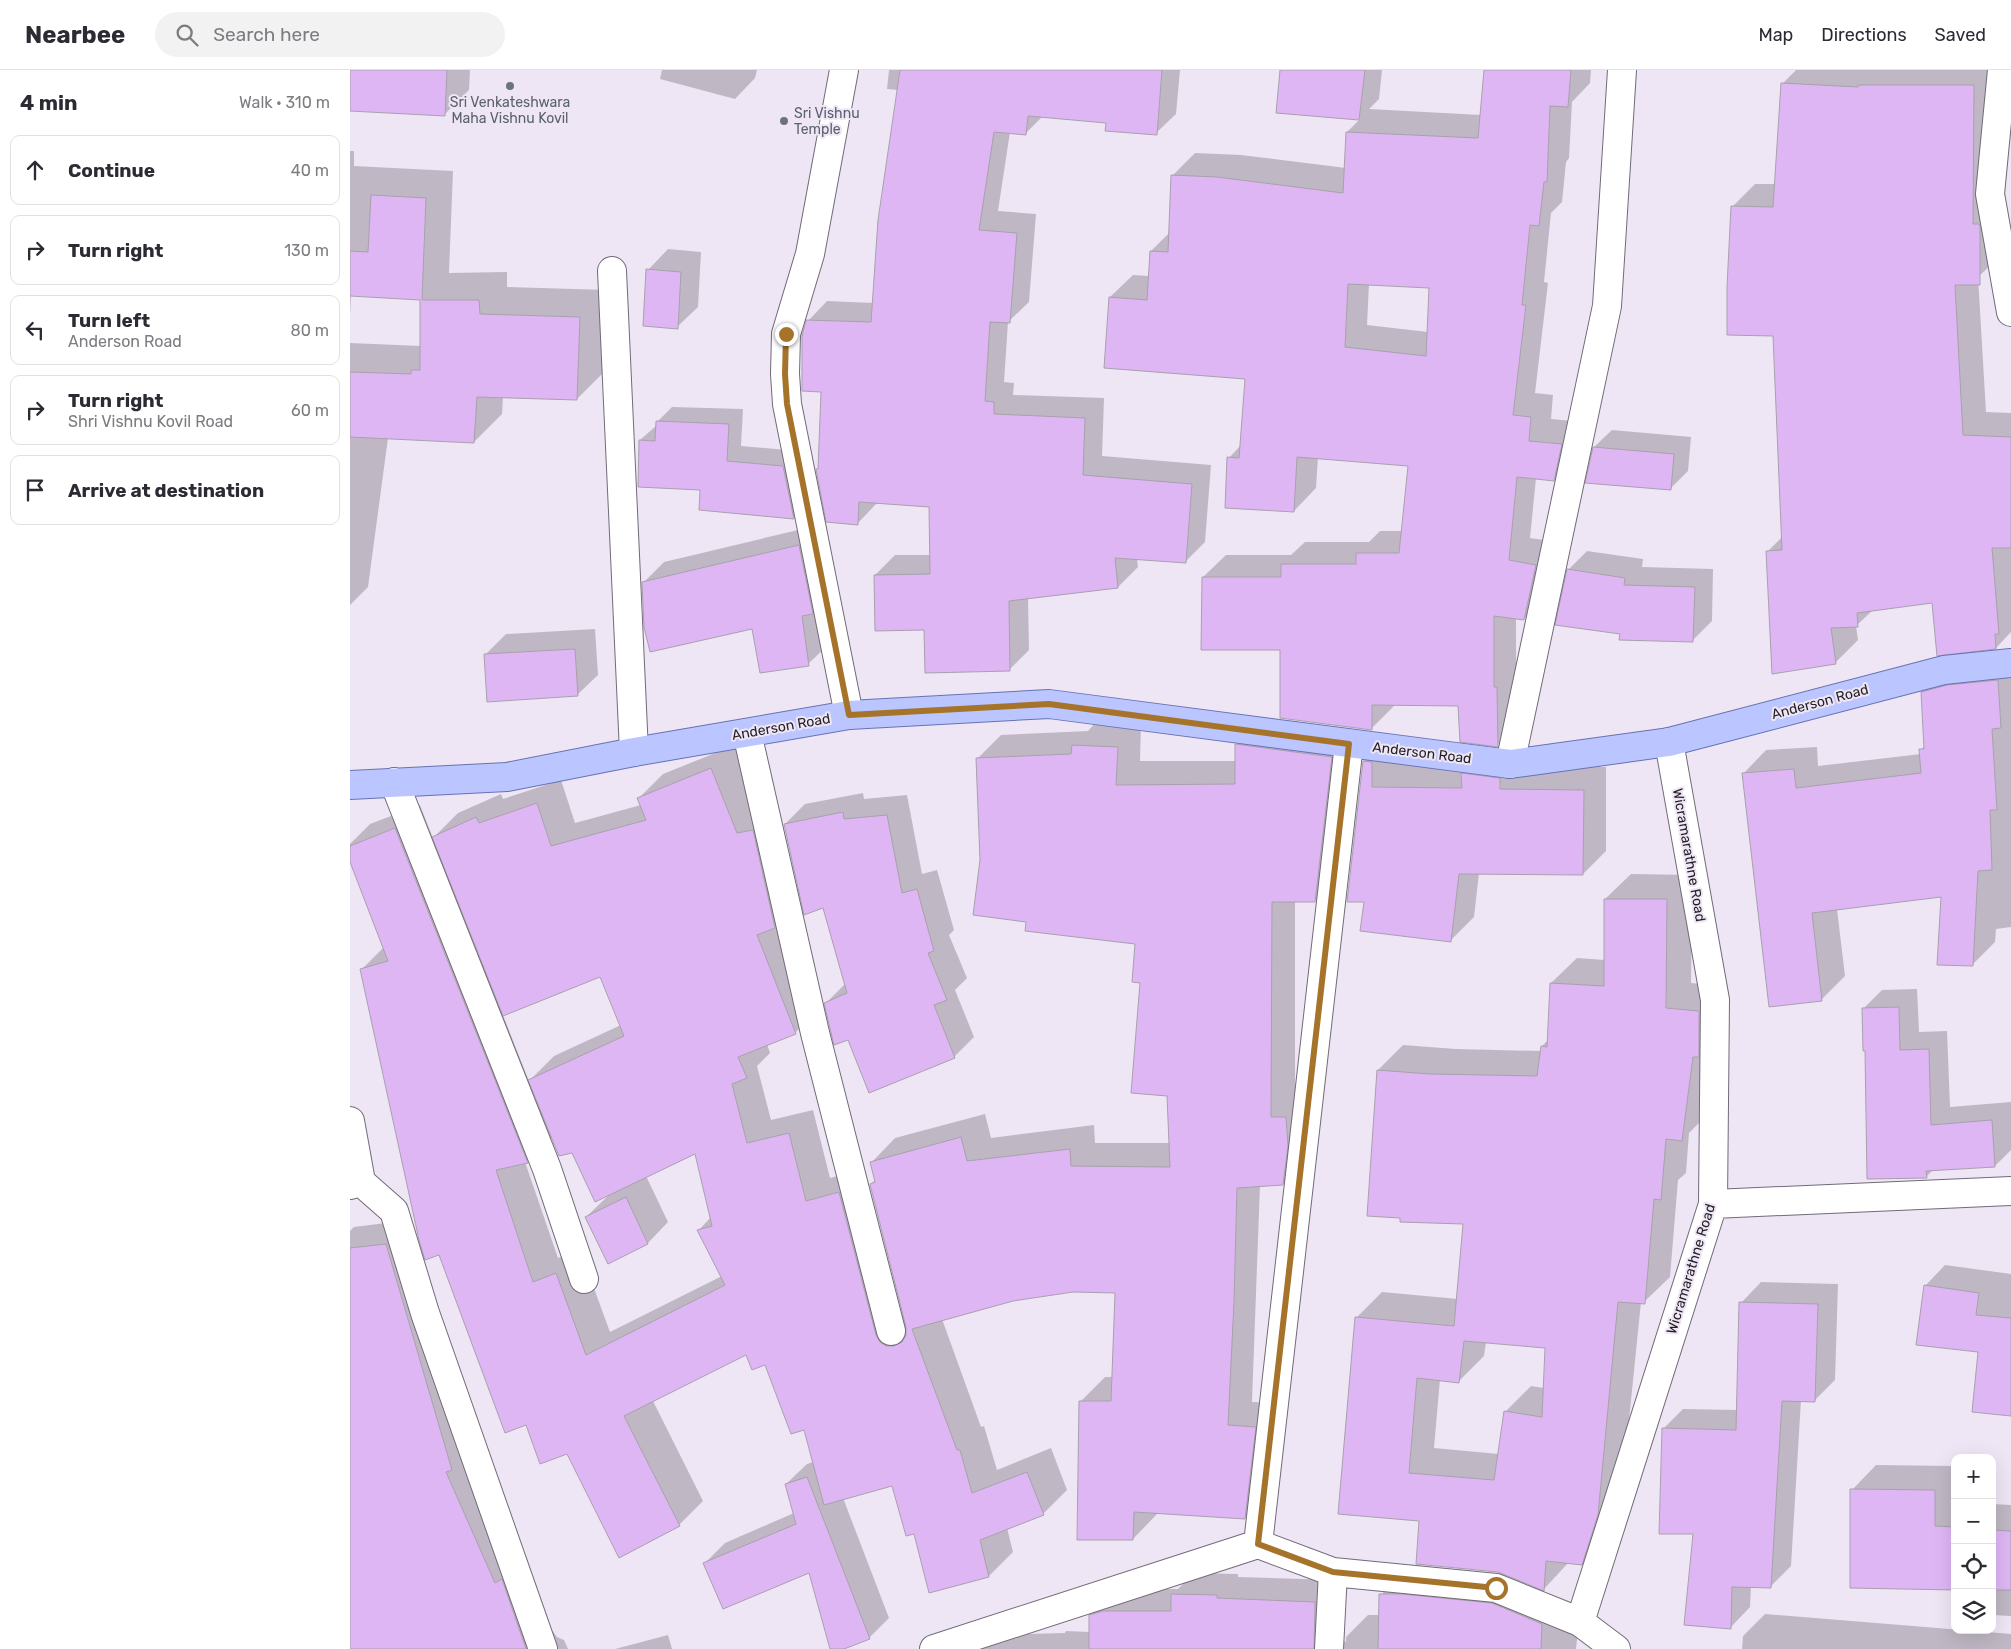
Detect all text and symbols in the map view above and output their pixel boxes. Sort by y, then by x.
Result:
search box [155,12,505,57]
text: Nearbee [25,21,125,49]
icon: search [173,21,201,49]
text: Search here [213,23,320,46]
text: Map [1758,24,1793,46]
text: Directions [1821,24,1907,46]
text: Saved [1935,24,1986,46]
marker: Sri Venkateshwara Maha Vishnu Kovil [504,80,516,92]
text: 4 min [20,90,78,115]
text: Walk · 310 m [239,93,330,112]
place label: Sri Venkateshwara Maha Vishnu Kovil [450,94,570,127]
place label: Sri Vishnu Temple [794,105,860,138]
marker: Sri Vishnu Temple [778,115,790,127]
icon: ahead [21,156,49,184]
text: Continue [68,159,155,182]
text: 40 m [291,161,329,180]
icon: right [21,236,49,264]
text: Turn right [68,239,163,262]
text: 130 m [284,241,329,260]
text: Turn left [68,309,150,332]
icon: left [21,316,49,344]
text: 80 m [291,321,329,340]
route end [775,323,798,346]
text: Anderson Road [68,332,182,351]
text: Turn right [68,389,163,412]
icon: right [21,396,49,424]
text: 60 m [291,401,329,420]
text: Shri Vishnu Kovil Road [68,412,233,431]
icon: arrive [21,476,49,504]
text: Arrive at destination [68,479,264,502]
street label: Anderson Road [1770,681,1870,723]
street label: Anderson Road [730,710,832,744]
street label: Anderson Road [1372,738,1472,768]
street label: Wicramarathne Road [1669,787,1709,923]
street label: Wicramarathne Road [1663,1202,1719,1336]
map controls [1951,1454,1996,1634]
button: + [1951,1454,1996,1499]
button: − [1951,1499,1996,1544]
button: locate [1951,1544,1996,1589]
route start [1485,1577,1508,1600]
button: layers [1951,1589,1996,1634]

